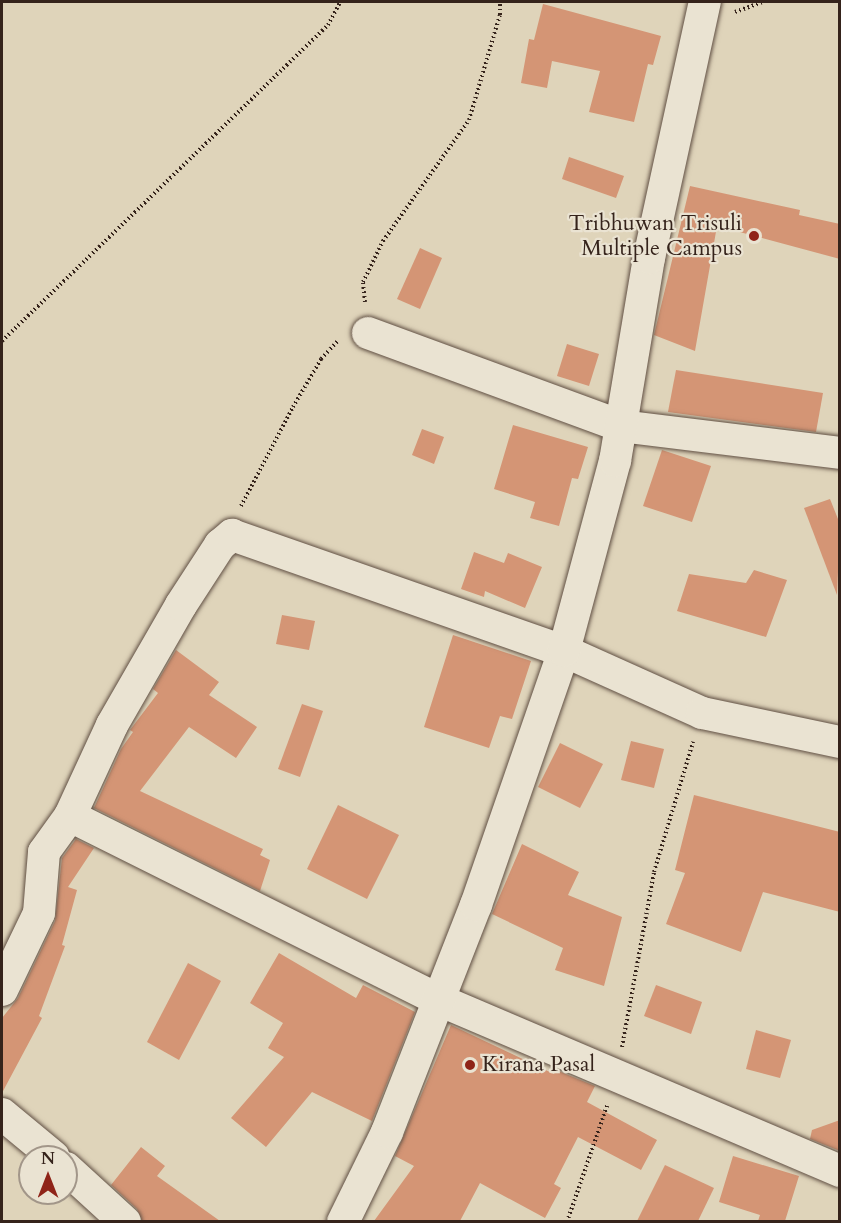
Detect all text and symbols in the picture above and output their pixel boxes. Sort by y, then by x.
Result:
place label: Tribhuwan Trisuli Multiple Campus [569,210,742,262]
marker: Tribhuwan Trisuli Multiple Campus [747,229,761,243]
place label: Kirana Pasal [482,1052,595,1078]
marker: Kirana Pasal [463,1058,477,1072]
north arrow [18,1145,78,1205]
text: N [41,1148,55,1170]

